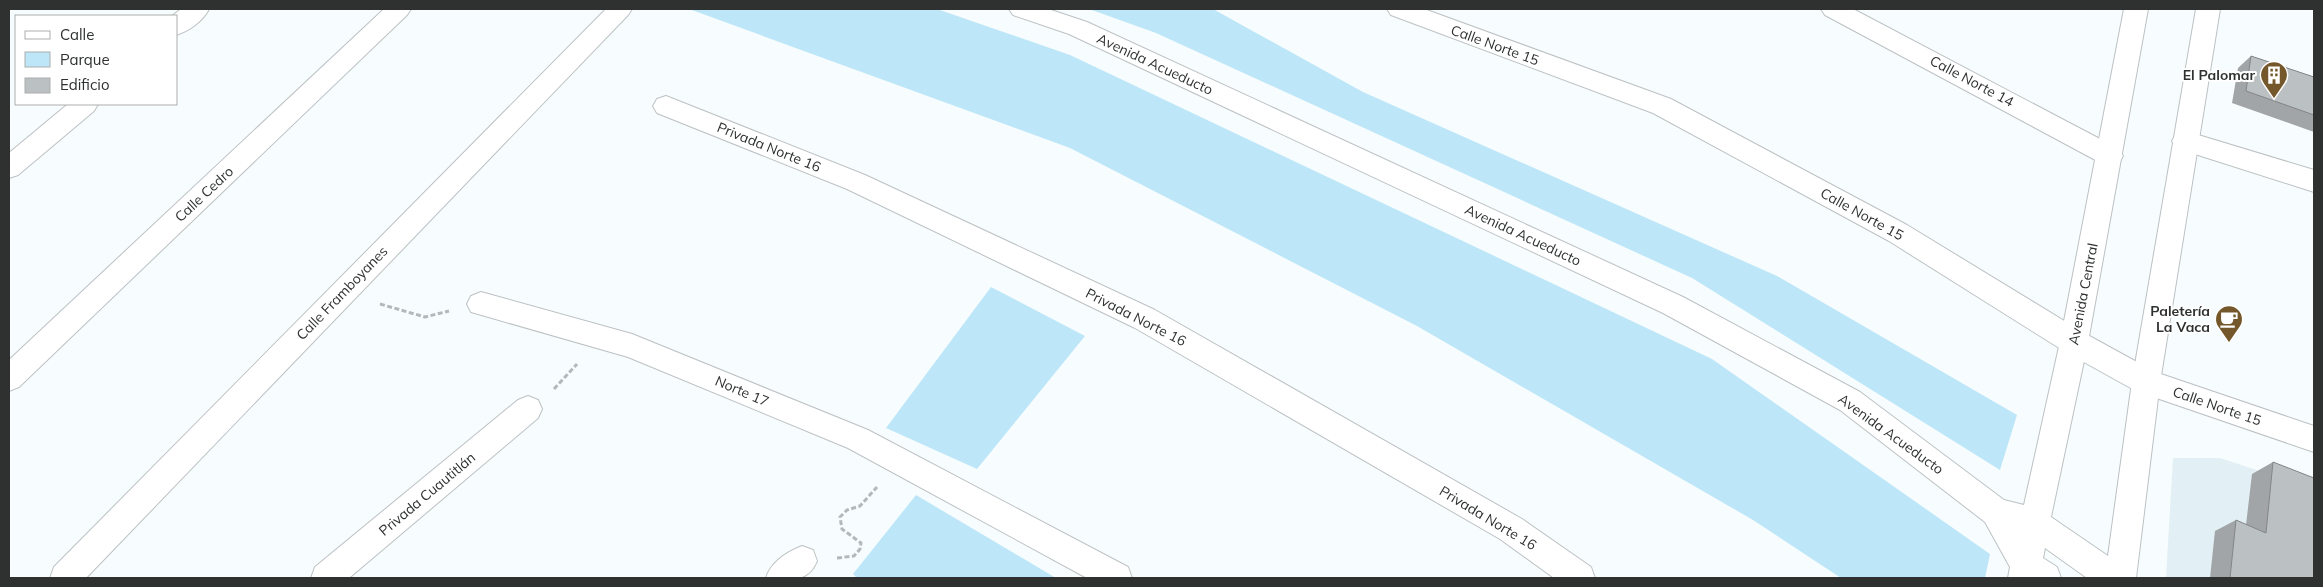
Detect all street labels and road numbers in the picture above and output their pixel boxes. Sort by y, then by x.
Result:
street label: Calle Norte 15 [1448,21,1542,69]
street label: Avenida Acueducto [1094,29,1216,99]
street label: Calle Norte 14 [1927,51,2018,111]
street label: Privada Norte 16 [714,118,824,176]
street label: Calle Cedro [171,162,237,226]
street label: Calle Norte 15 [1817,184,1907,244]
street label: Avenida Acueducto [1462,200,1584,270]
street label: Calle Framboyanes [293,242,392,344]
street label: Avenida Central [2064,242,2102,346]
street label: Privada Norte 16 [1083,284,1189,350]
street label: Norte 17 [712,372,772,410]
street label: Calle Norte 15 [2170,382,2264,430]
street label: Avenida Acueducto [1835,390,1947,478]
street label: Privada Cuautitlán [375,448,479,540]
street label: Privada Norte 16 [1436,482,1540,554]

